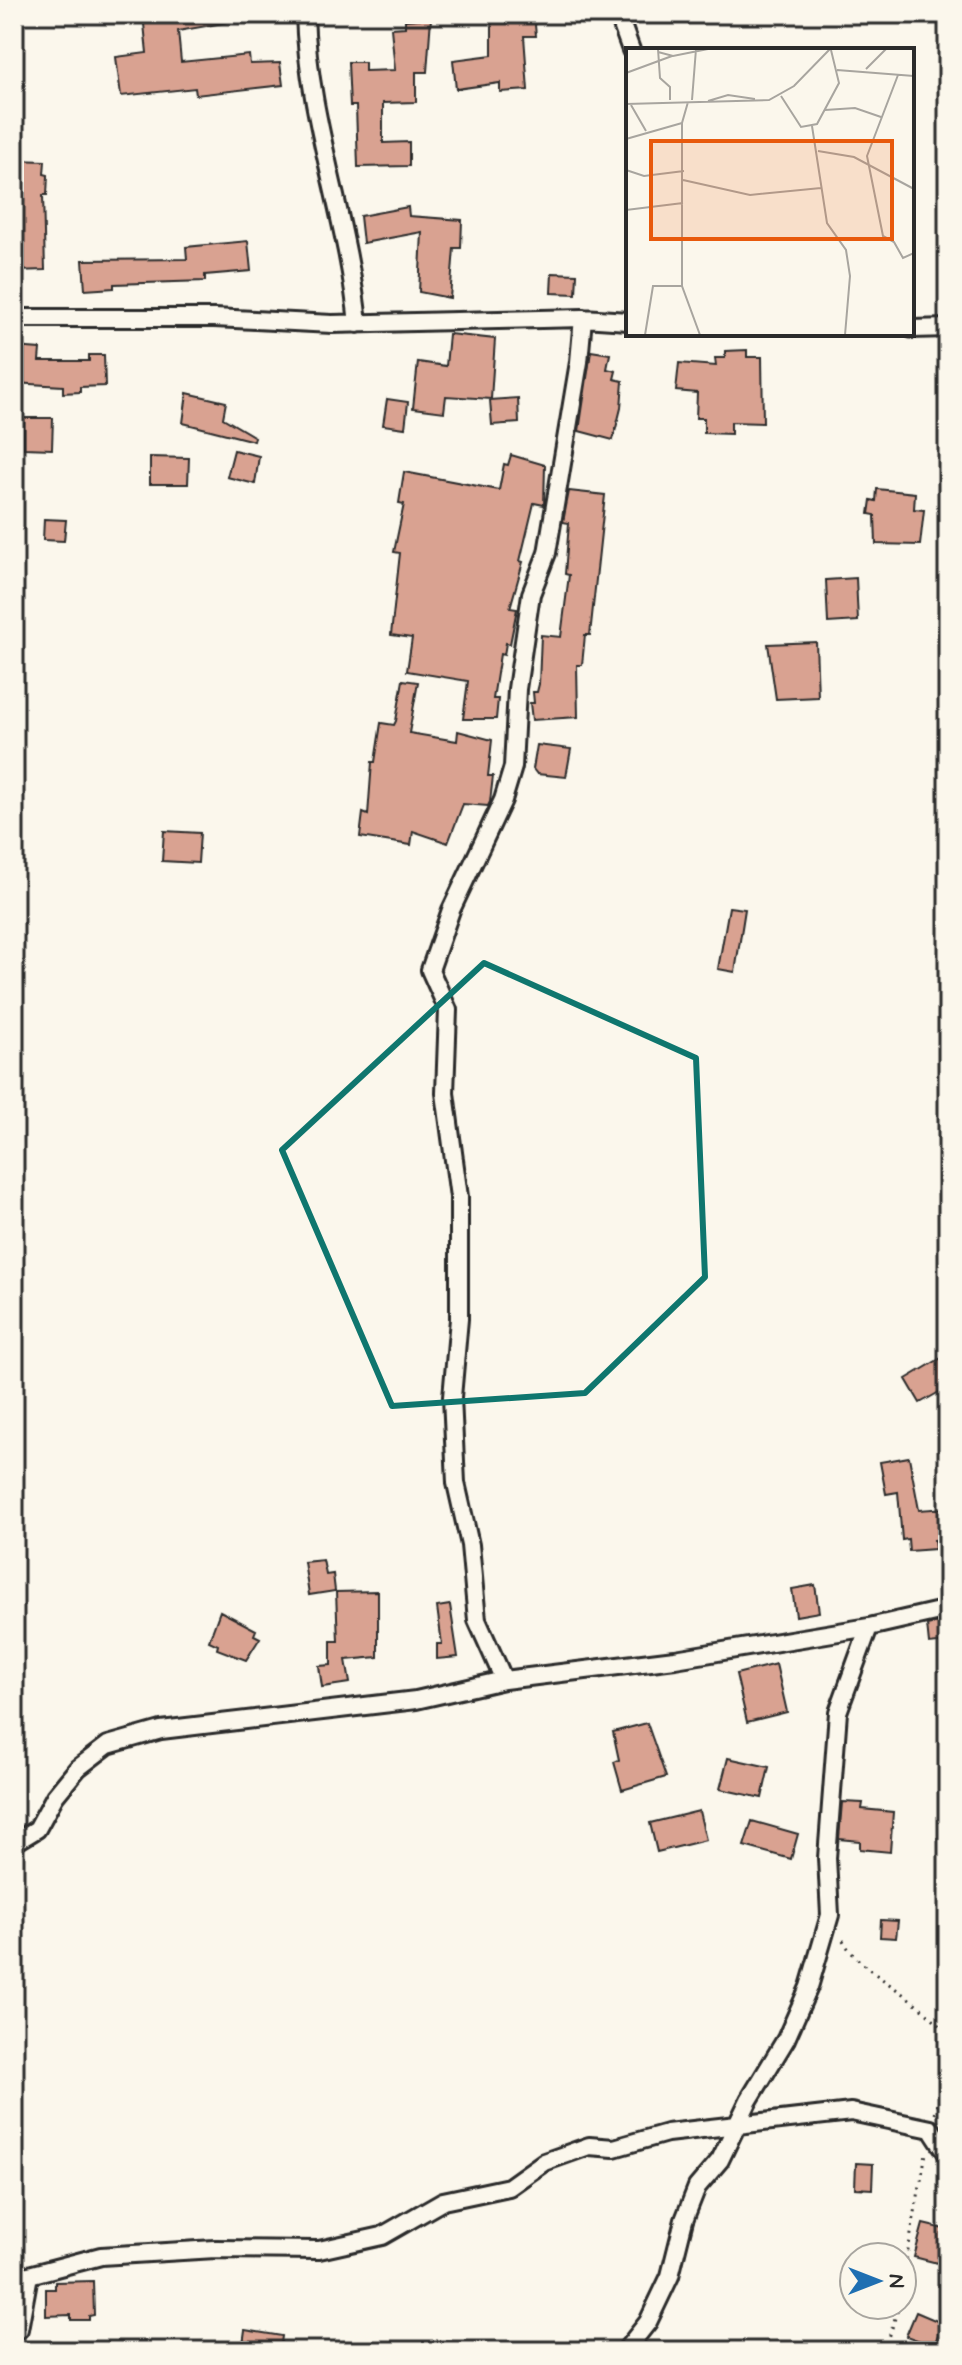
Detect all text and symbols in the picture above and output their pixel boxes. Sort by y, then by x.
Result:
inset map [626,48,914,336]
north arrow [838,2241,918,2321]
text: N [882,2274,910,2288]

